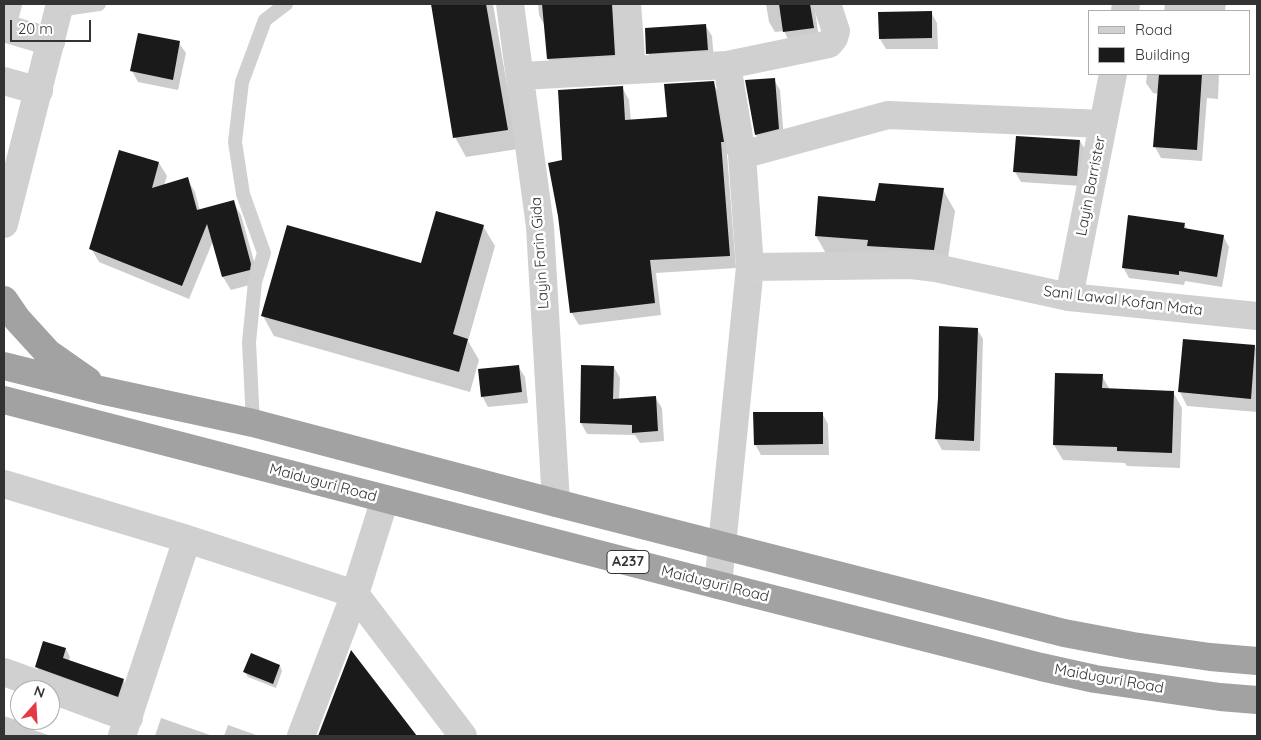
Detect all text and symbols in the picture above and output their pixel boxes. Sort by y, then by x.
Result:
scale bar [12,10,94,42]
legend [1088,10,1251,75]
text: 20 m [18,19,53,38]
text: Road [1135,20,1172,39]
text: Building [1135,45,1190,64]
street label: Layin Barrister [1072,134,1110,238]
street label: Layin Farin Gida [527,196,553,310]
street label: Sani Lawal Kofan Mata [1042,282,1204,320]
street label: Maiduguri Road [267,460,379,506]
road number: A237 [607,550,649,574]
street label: Maiduguri Road [659,562,771,606]
street label: Maiduguri Road [1053,661,1165,697]
north arrow [10,680,60,730]
text: N [32,682,47,702]

